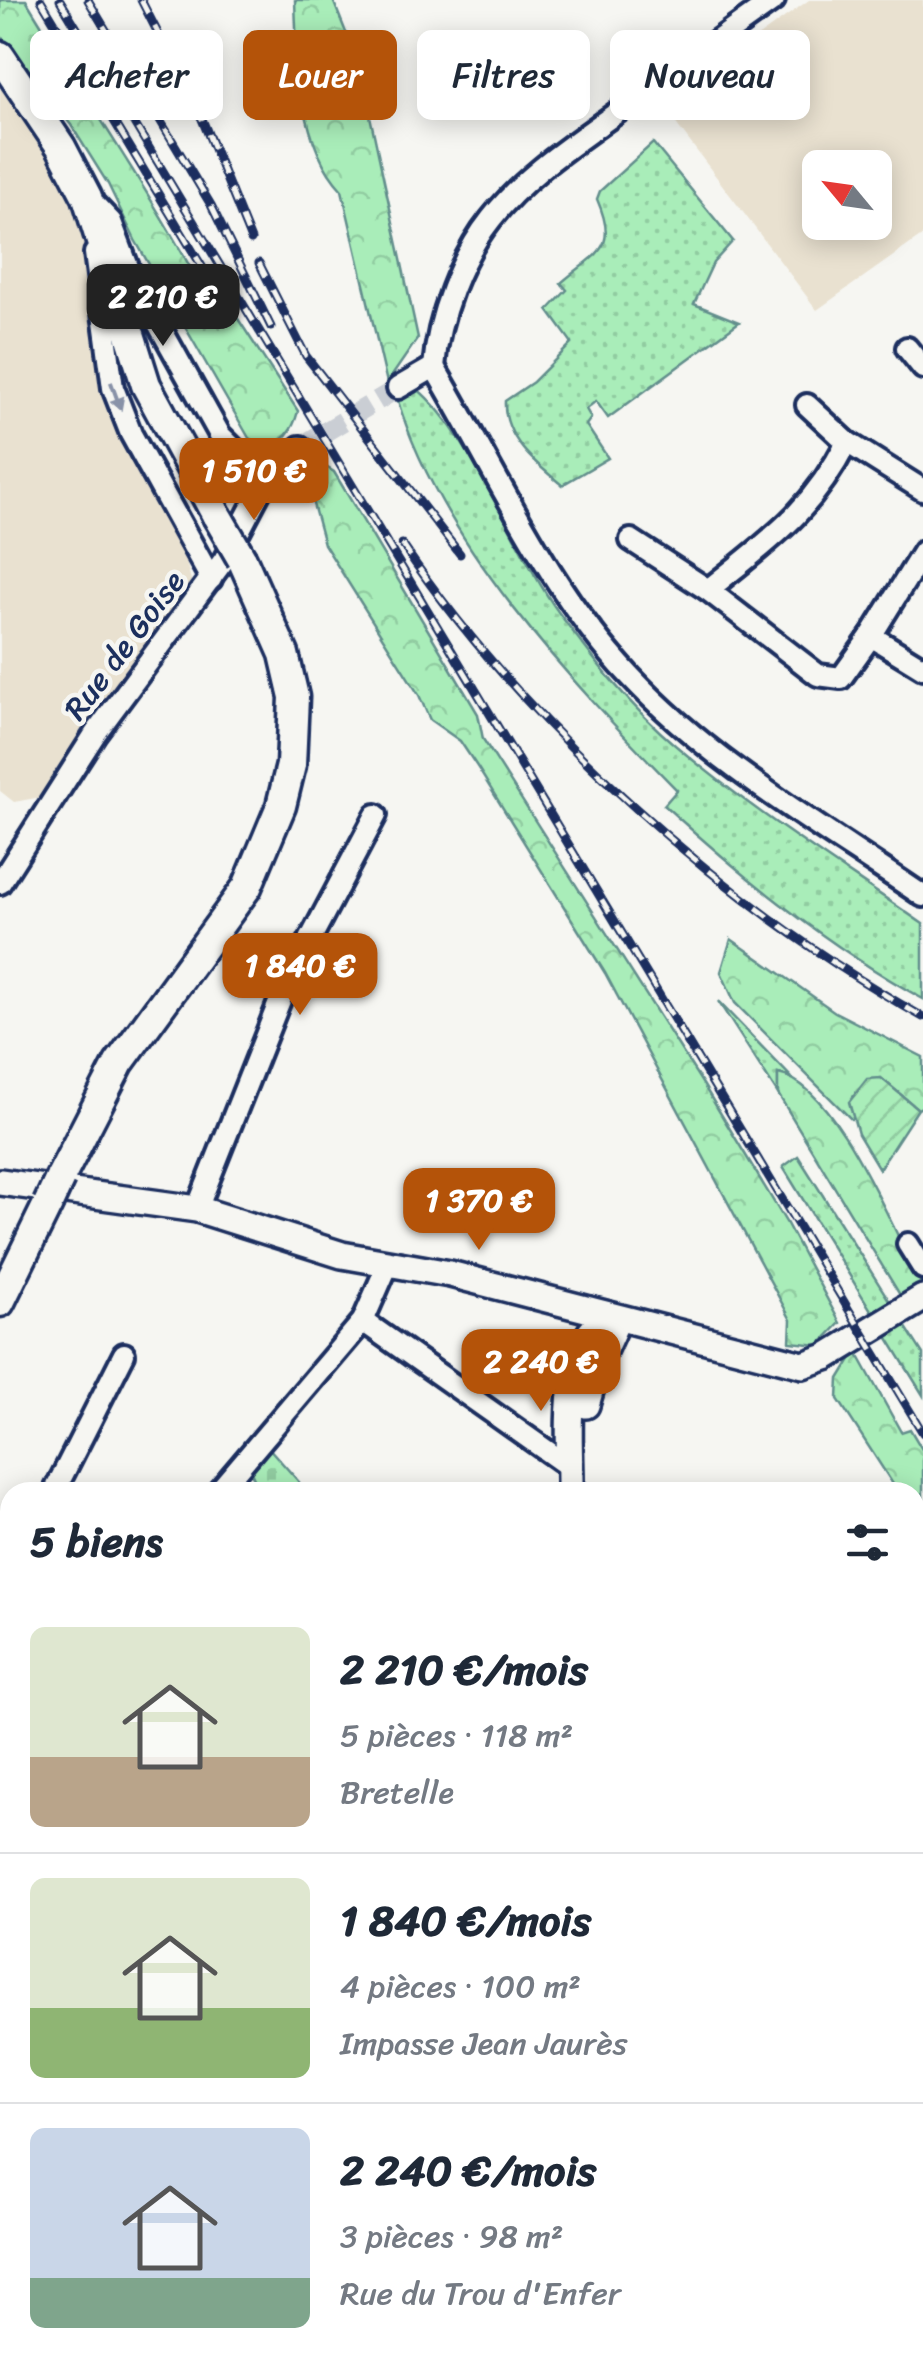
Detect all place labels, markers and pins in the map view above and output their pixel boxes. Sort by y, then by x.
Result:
pin: 2 210 € [71,264,255,349]
pin: 1 510 € [162,438,346,523]
pin: 1 840 € [208,933,392,1018]
pin: 1 370 € [387,1168,571,1253]
pin: 2 240 € [449,1329,633,1414]

